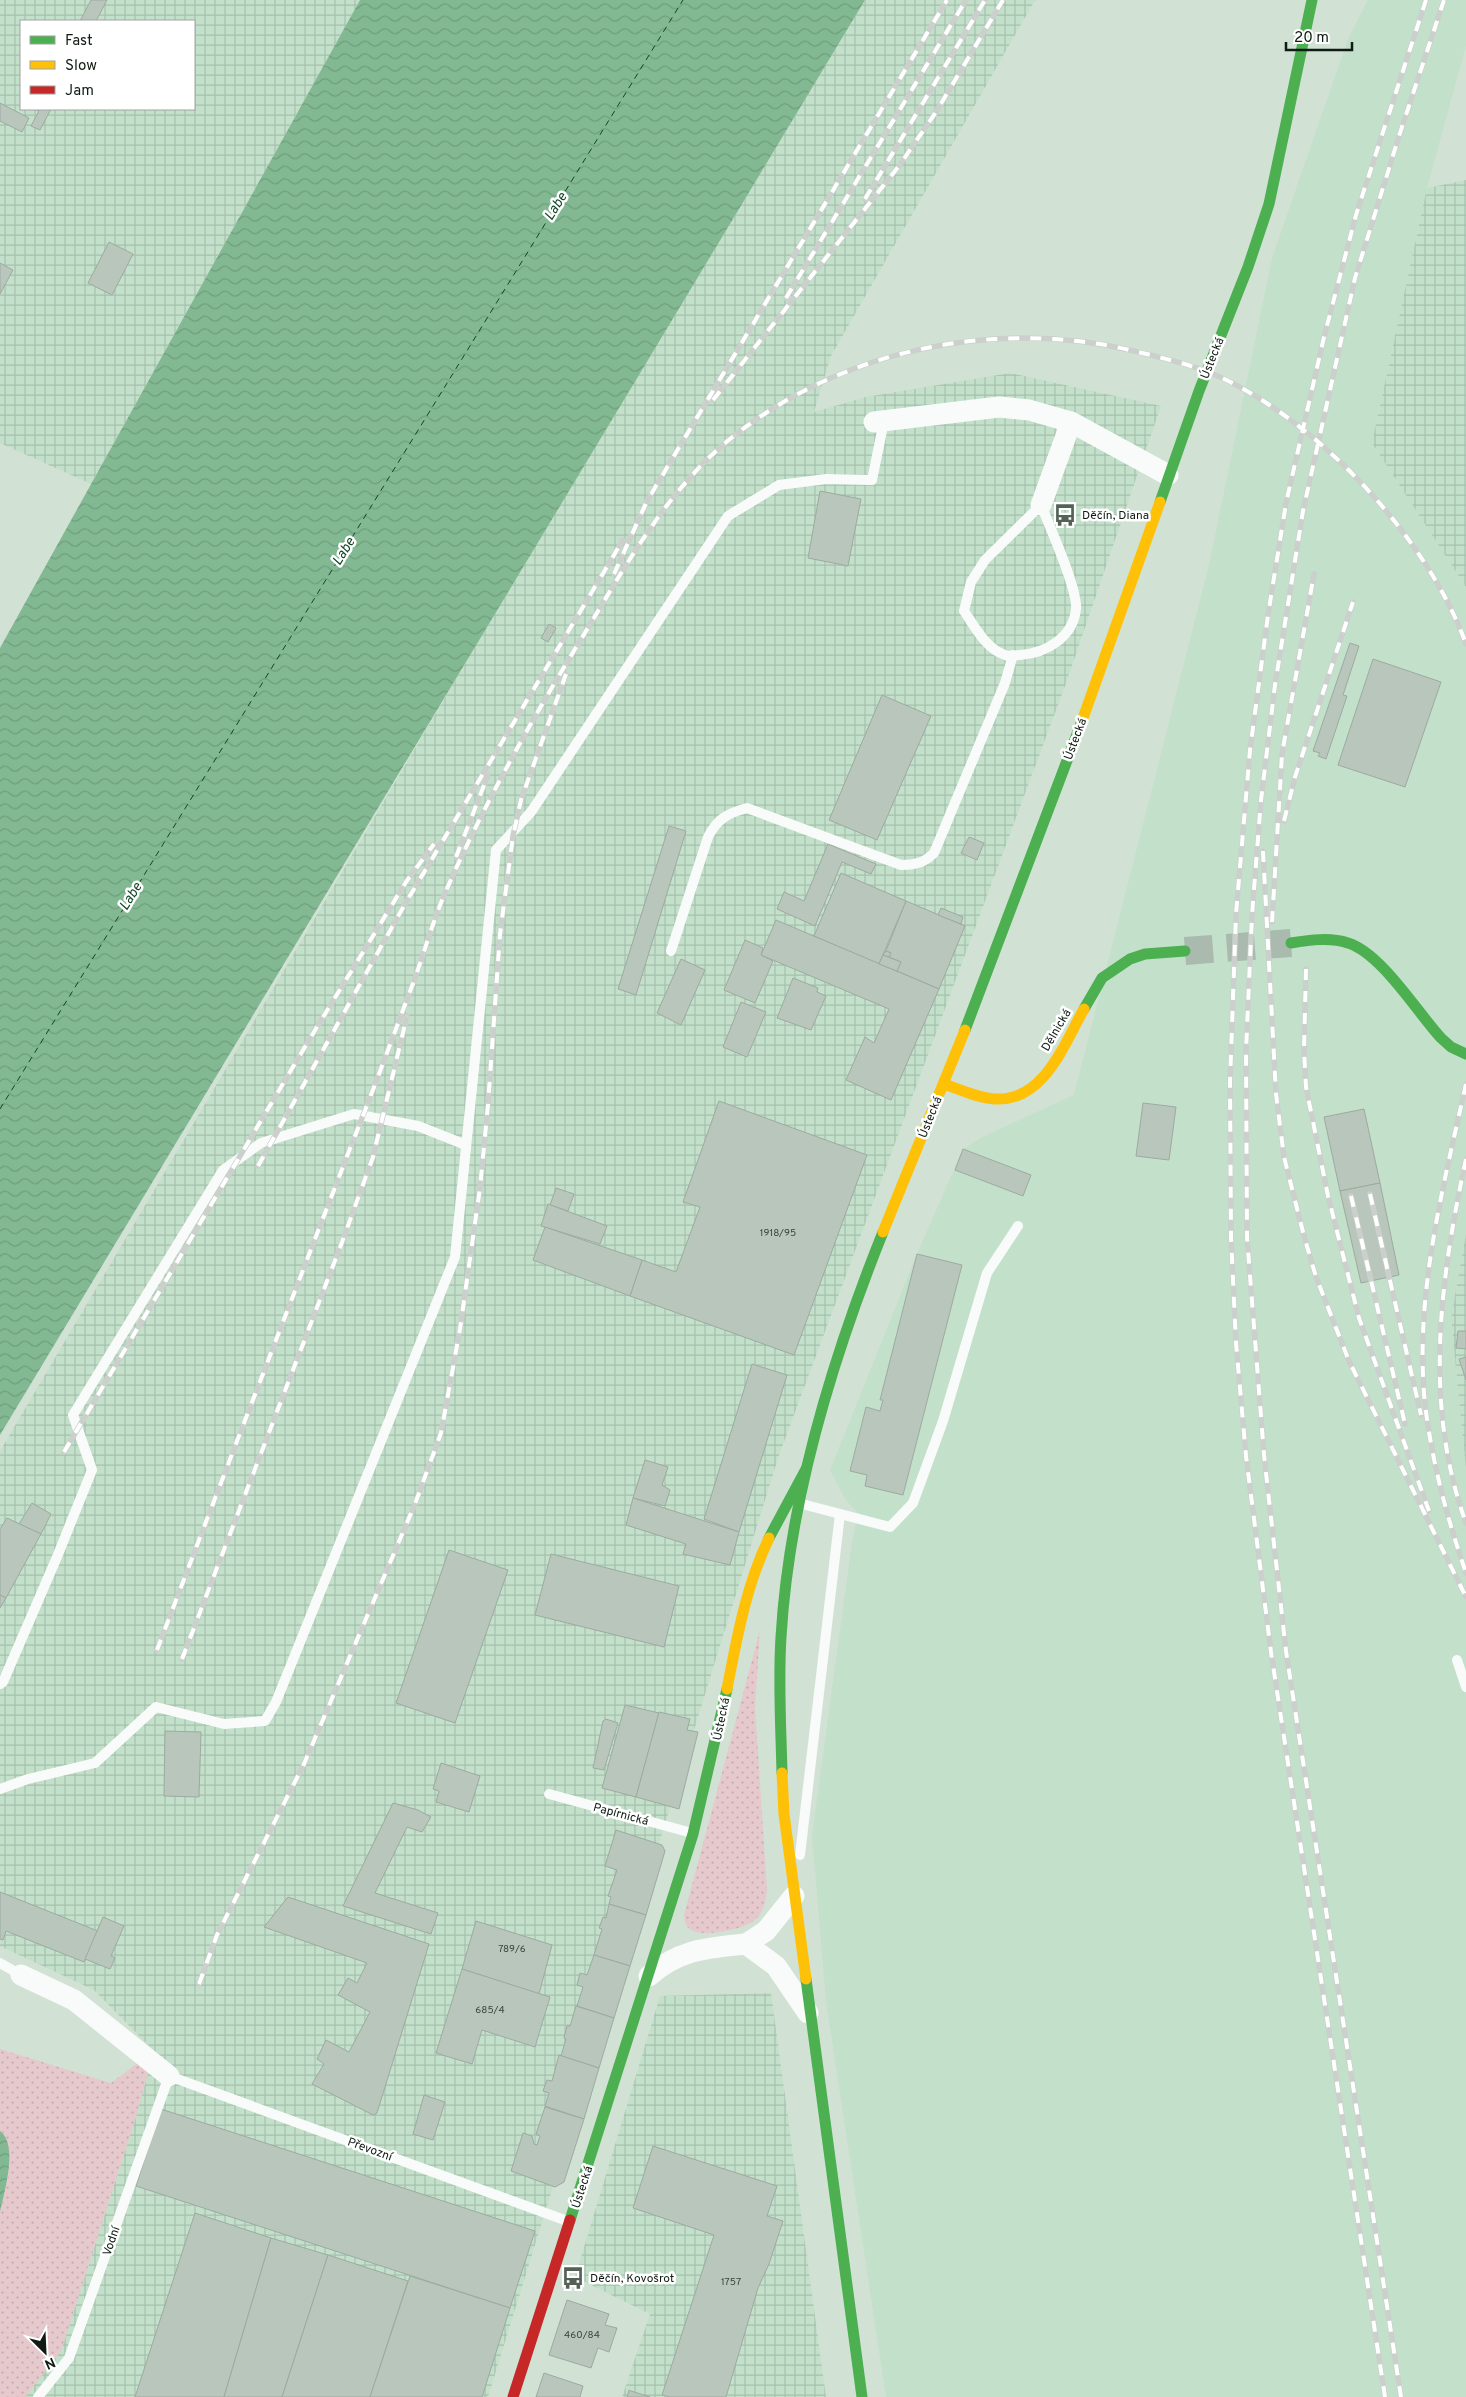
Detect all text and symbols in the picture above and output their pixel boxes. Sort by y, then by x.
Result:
legend [20,20,195,110]
scale bar [1286,20,1352,52]
text: 20 m [1294,29,1329,48]
text: Fast [65,32,93,51]
text: Slow [65,57,97,76]
text: Jam [65,82,94,101]
water label: Labe [541,189,572,224]
street label: Ústecká [1197,335,1228,382]
bus stop icon: Děčín, Diana [1052,502,1078,528]
place label: Děčín, Diana [1082,508,1149,524]
water label: Labe [329,534,360,569]
street label: Ústecká [1061,716,1091,763]
water label: Labe [116,879,147,914]
street label: Dělnická [1038,1006,1075,1055]
street label: Ústecká [915,1094,946,1141]
house number: 1918/95 [760,1227,796,1240]
street label: Ústecká [710,1696,734,1742]
street label: Papírnická [591,1800,650,1830]
house number: 789/6 [498,1943,526,1956]
house number: 685/4 [475,2004,505,2017]
street label: Převozní [345,2134,395,2166]
street label: Ústecká [569,2164,597,2210]
street label: Vodní [99,2224,125,2258]
bus stop icon: Děčín, Kovošrot [560,2265,586,2291]
place label: Děčín, Kovošrot [590,2271,674,2287]
house number: 1757 [721,2276,741,2289]
north arrow [20,2327,70,2377]
house number: 460/84 [564,2329,600,2342]
text: N [42,2353,58,2372]

